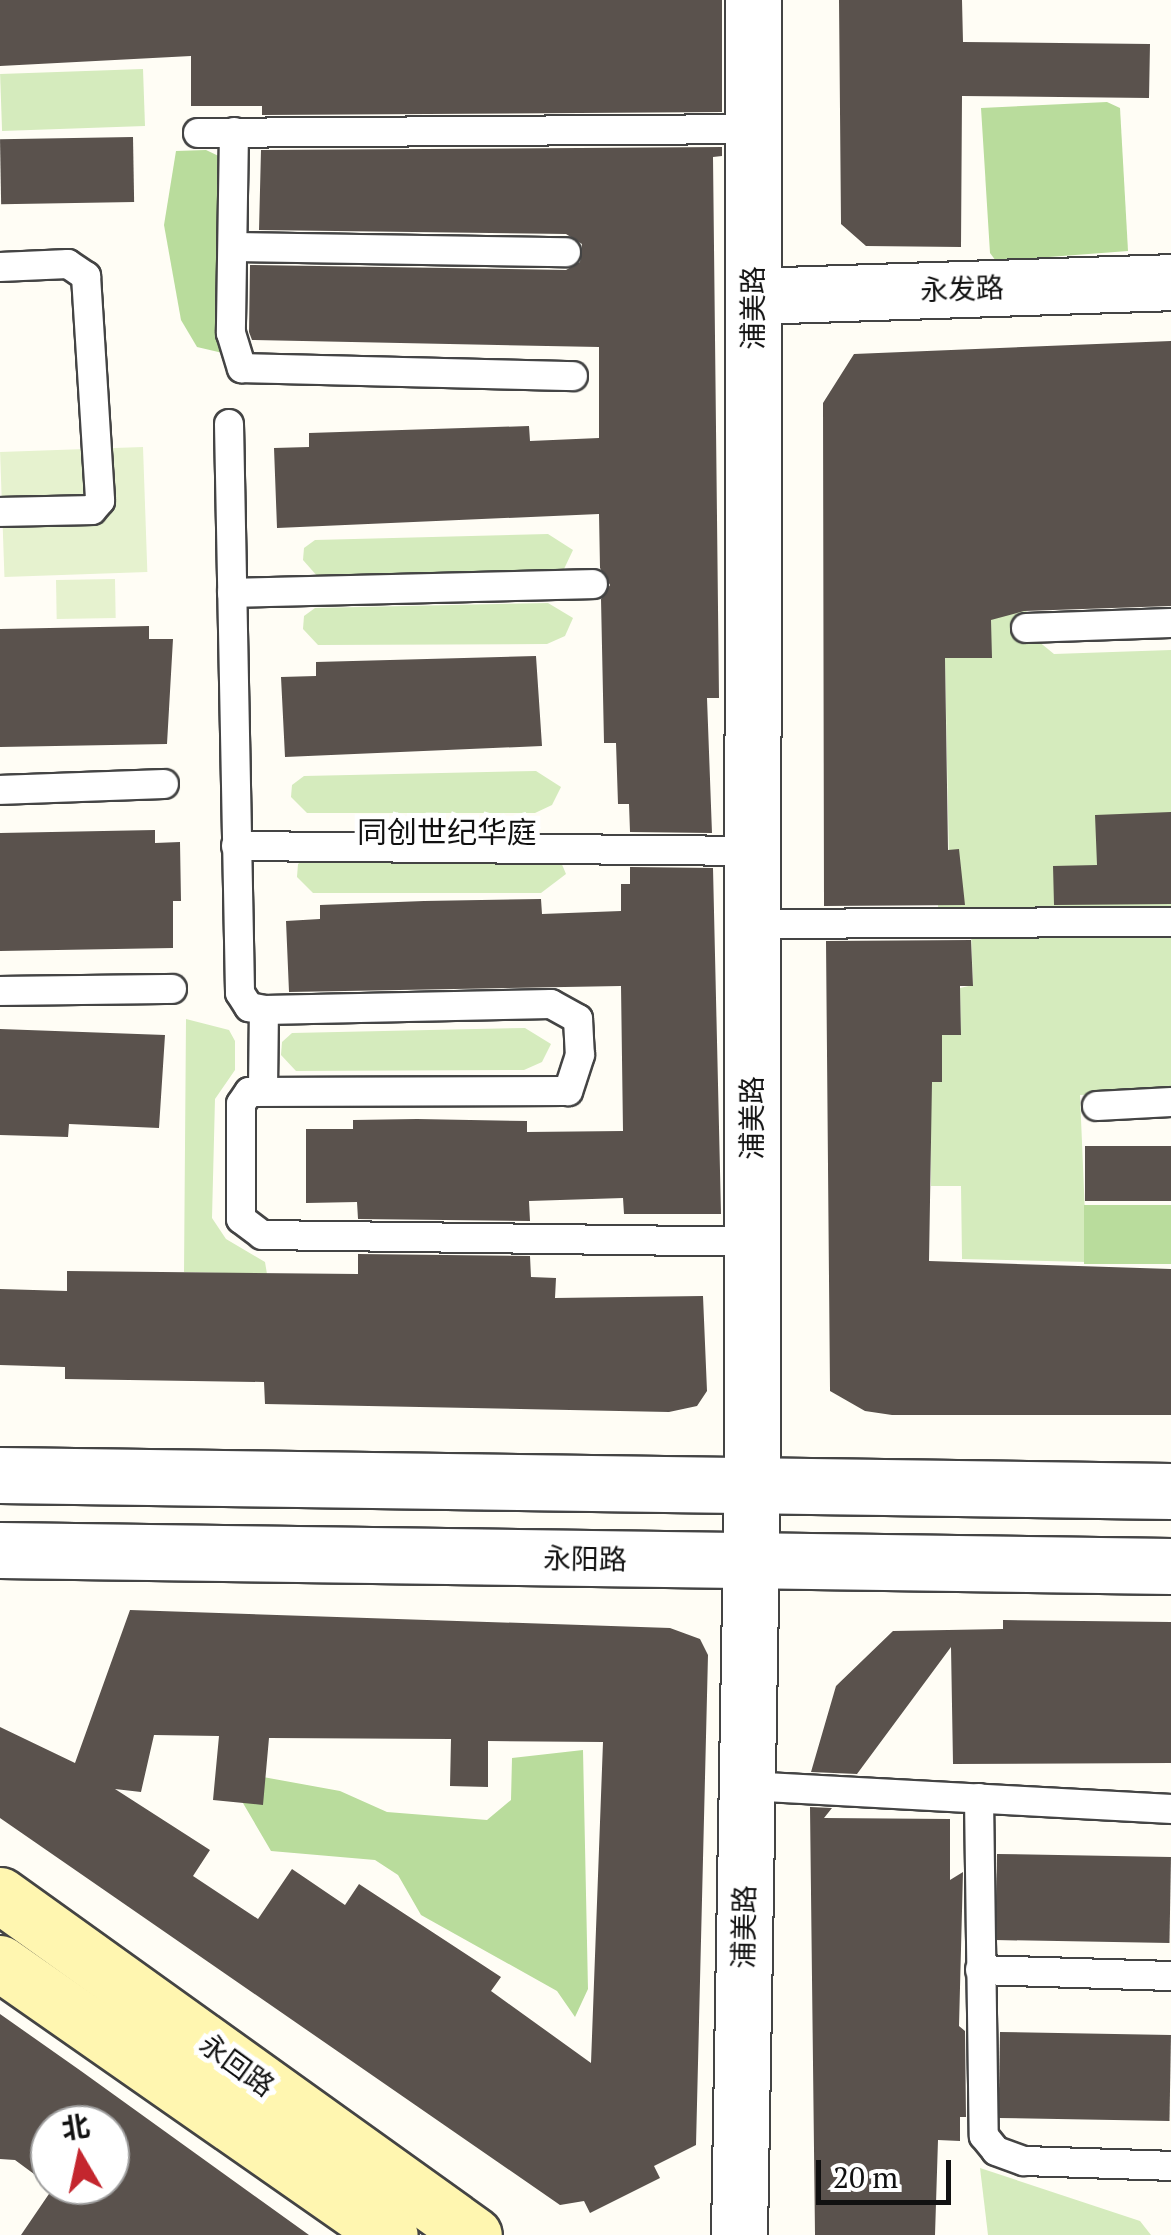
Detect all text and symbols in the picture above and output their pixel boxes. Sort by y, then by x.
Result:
street label: 浦美路 [736,266,770,350]
street label: 永发路 [919,271,1005,307]
district label: 同创世纪华庭 [357,814,537,850]
street label: 浦美路 [735,1076,769,1160]
street label: 永阳路 [543,1541,627,1577]
street label: 浦美路 [726,1885,762,1969]
street label: 永回路 [193,2027,281,2103]
north arrow [30,2105,130,2205]
text: 北 [59,2106,92,2147]
scale bar [821,2140,956,2202]
text: 20 m [833,2157,898,2197]

